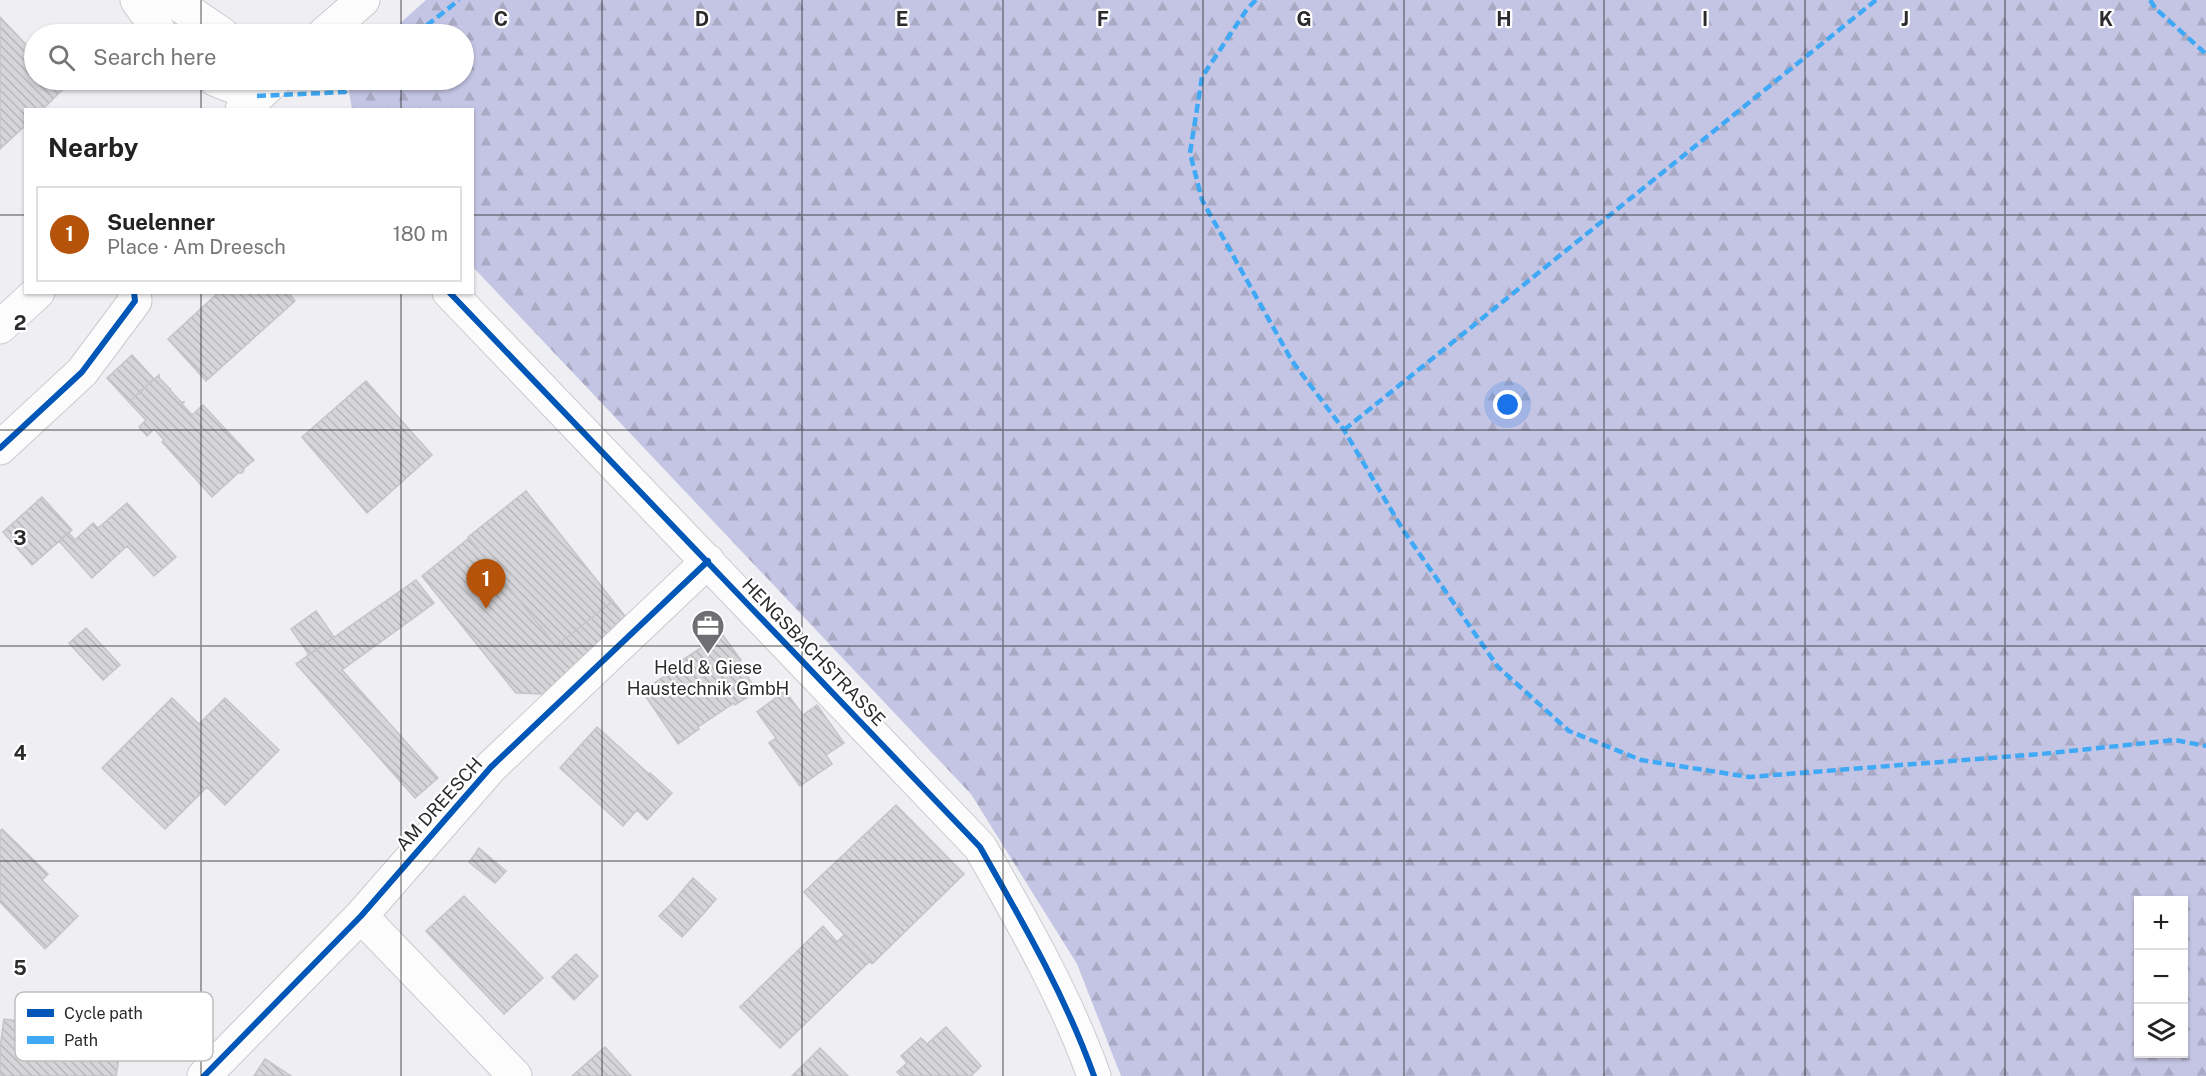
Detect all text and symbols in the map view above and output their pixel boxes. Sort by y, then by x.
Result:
text: C [494,7,508,31]
text: D [695,7,709,31]
text: E [896,7,908,31]
text: F [1097,7,1109,31]
text: G [1296,7,1312,31]
text: H [1496,7,1512,31]
text: I [1702,7,1708,31]
text: J [1901,7,1909,31]
text: K [2099,7,2113,31]
search box [24,24,474,90]
icon: search [45,41,78,74]
text: Search here [93,44,217,70]
text: Nearby [48,132,138,163]
text: Suelenner [107,209,215,235]
text: 1 [65,222,74,246]
text: 180 m [393,222,448,246]
text: Place · Am Dreesch [107,235,286,259]
text: 2 [14,311,26,335]
your location [1493,390,1522,419]
text: 3 [13,526,27,550]
pin: 1 [466,560,506,609]
street label: HENGSBACHSTRASSE [738,574,890,730]
office icon: Held & Giese Haustechnik GmbH [690,608,726,655]
place label: Held & Giese Haustechnik GmbH [627,657,789,699]
text: 4 [13,741,27,765]
street label: AM DREESCH [392,753,486,855]
map controls [2134,896,2188,1058]
button: + [2134,896,2188,950]
button: − [2134,950,2188,1004]
text: 5 [13,956,27,980]
legend [15,992,213,1061]
text: Cycle path [64,1004,143,1023]
button: layers [2134,1004,2188,1058]
text: Path [64,1031,98,1050]

